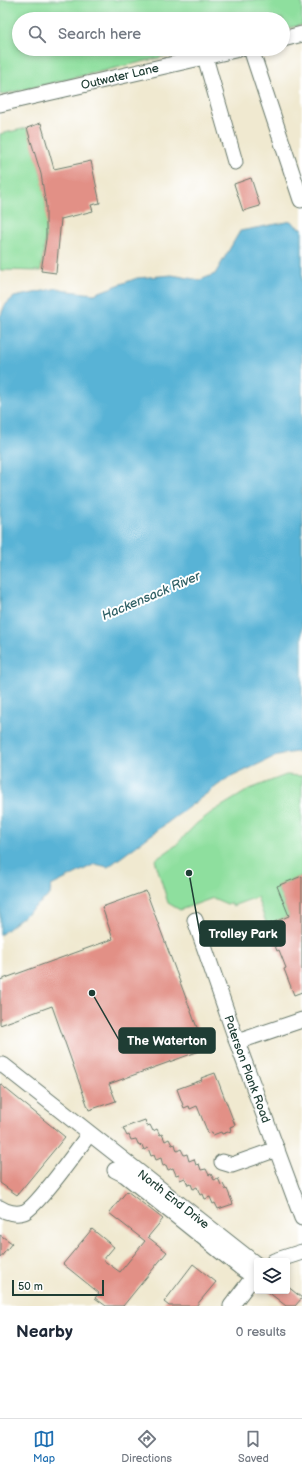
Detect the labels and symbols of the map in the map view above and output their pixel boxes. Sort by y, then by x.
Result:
street label: Outwater Lane [79,60,160,93]
water label: Hackensack River [99,568,204,624]
callout: Trolley Park [200,921,285,946]
text: Trolley Park [209,926,278,942]
street label: Paterson Plank Road [221,1013,274,1125]
callout: The Waterton [119,1028,215,1053]
text: The Waterton [127,1033,207,1049]
street label: North End Drive [135,1166,212,1232]
scale bar [12,1278,104,1297]

